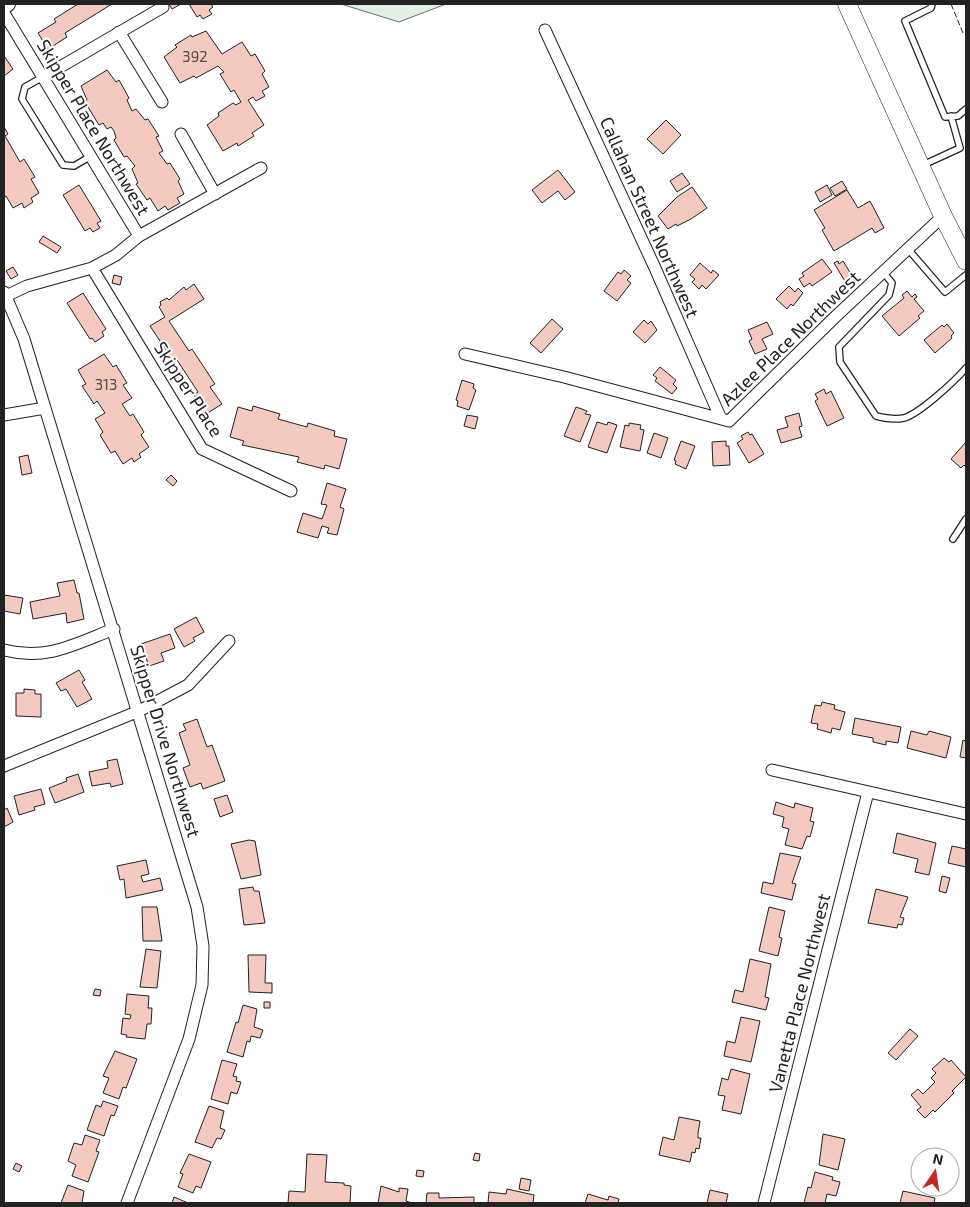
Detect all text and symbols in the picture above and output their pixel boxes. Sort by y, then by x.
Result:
street label: Skipper Place Northwest [33,35,155,219]
house number: 392 [182,47,208,65]
street label: Callahan Street Northwest [596,113,704,321]
street label: Azlee Place Northwest [716,266,864,410]
street label: Skipper Place [150,337,228,441]
house number: 313 [95,375,117,393]
street label: Skipper Drive Northwest [126,642,206,840]
street label: Vanetta Place Northwest [764,891,834,1095]
north arrow [910,1147,960,1197]
text: N [931,1149,945,1168]

